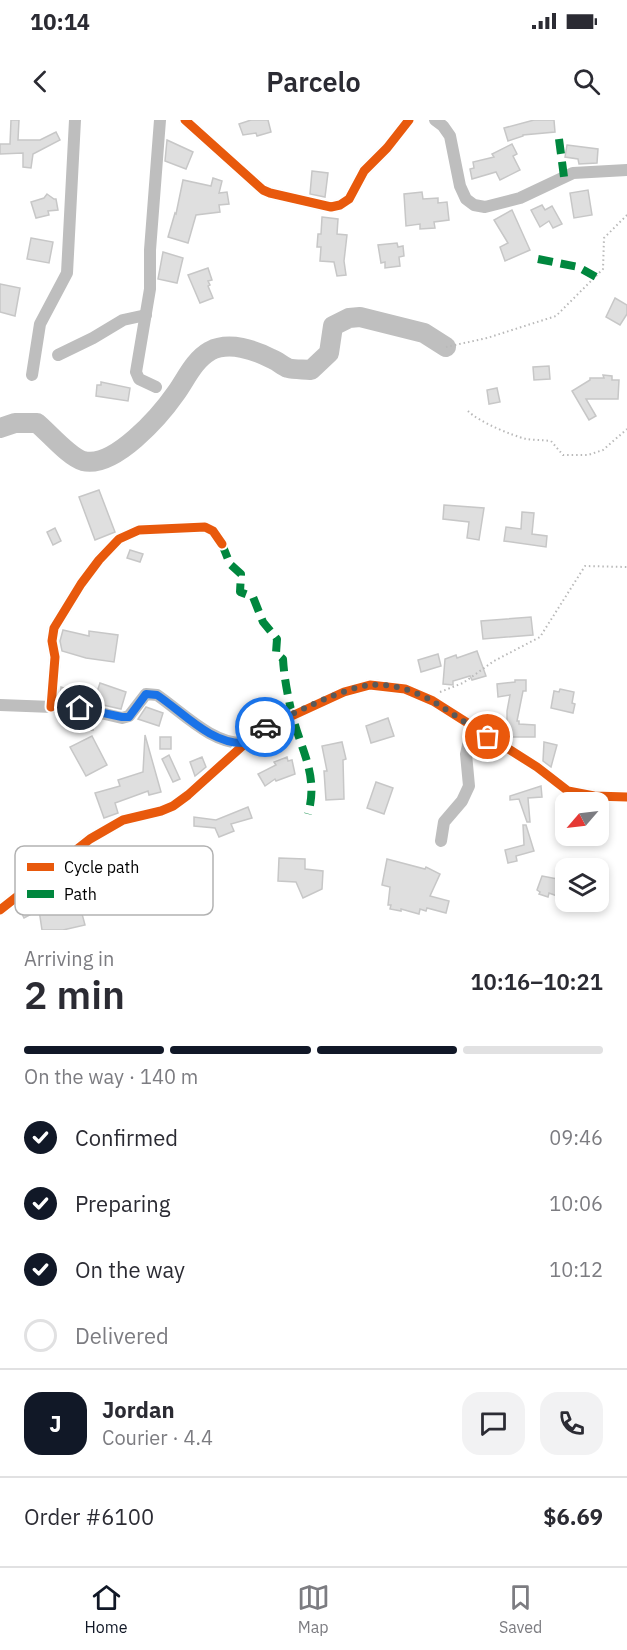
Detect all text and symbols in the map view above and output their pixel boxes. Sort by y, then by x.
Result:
text: 10:14 [30,7,90,36]
text: Parcelo [266,64,361,99]
icon: back [24,65,57,98]
icon: search [570,65,603,98]
pin [54,682,105,733]
icon: home [63,691,96,724]
courier [235,697,295,757]
icon: car [249,711,282,744]
pin [462,711,513,762]
icon: bag [471,720,504,753]
north arrow [555,792,609,846]
map controls [555,792,609,912]
legend [15,846,213,915]
text: Cycle path [64,857,139,877]
button: layers [555,858,609,912]
text: Path [64,884,97,904]
text: Arriving in [24,945,114,972]
text: 10:16–10:21 [470,967,603,996]
text: 2 min [24,969,125,1020]
text: On the way · 140 m [24,1063,198,1090]
icon: check [24,1121,57,1154]
text: Confirmed [75,1123,178,1152]
text: 09:46 [549,1124,603,1151]
icon: check [24,1187,57,1220]
text: Preparing [75,1189,170,1218]
text: 10:06 [549,1190,603,1217]
icon: check [24,1253,57,1286]
text: On the way [75,1255,185,1284]
text: 10:12 [549,1256,603,1283]
text: Delivered [75,1321,169,1350]
button: chat [462,1392,525,1455]
button: phone [540,1392,603,1455]
text: Jordan [102,1395,175,1424]
text: J [49,1409,62,1438]
text: Courier · 4.4 [102,1424,213,1451]
text: Order #6100 [24,1502,154,1531]
text: $6.69 [543,1502,603,1531]
tab: Home [85,1581,128,1637]
tab: Map [297,1581,330,1637]
tab: Saved [499,1581,542,1637]

